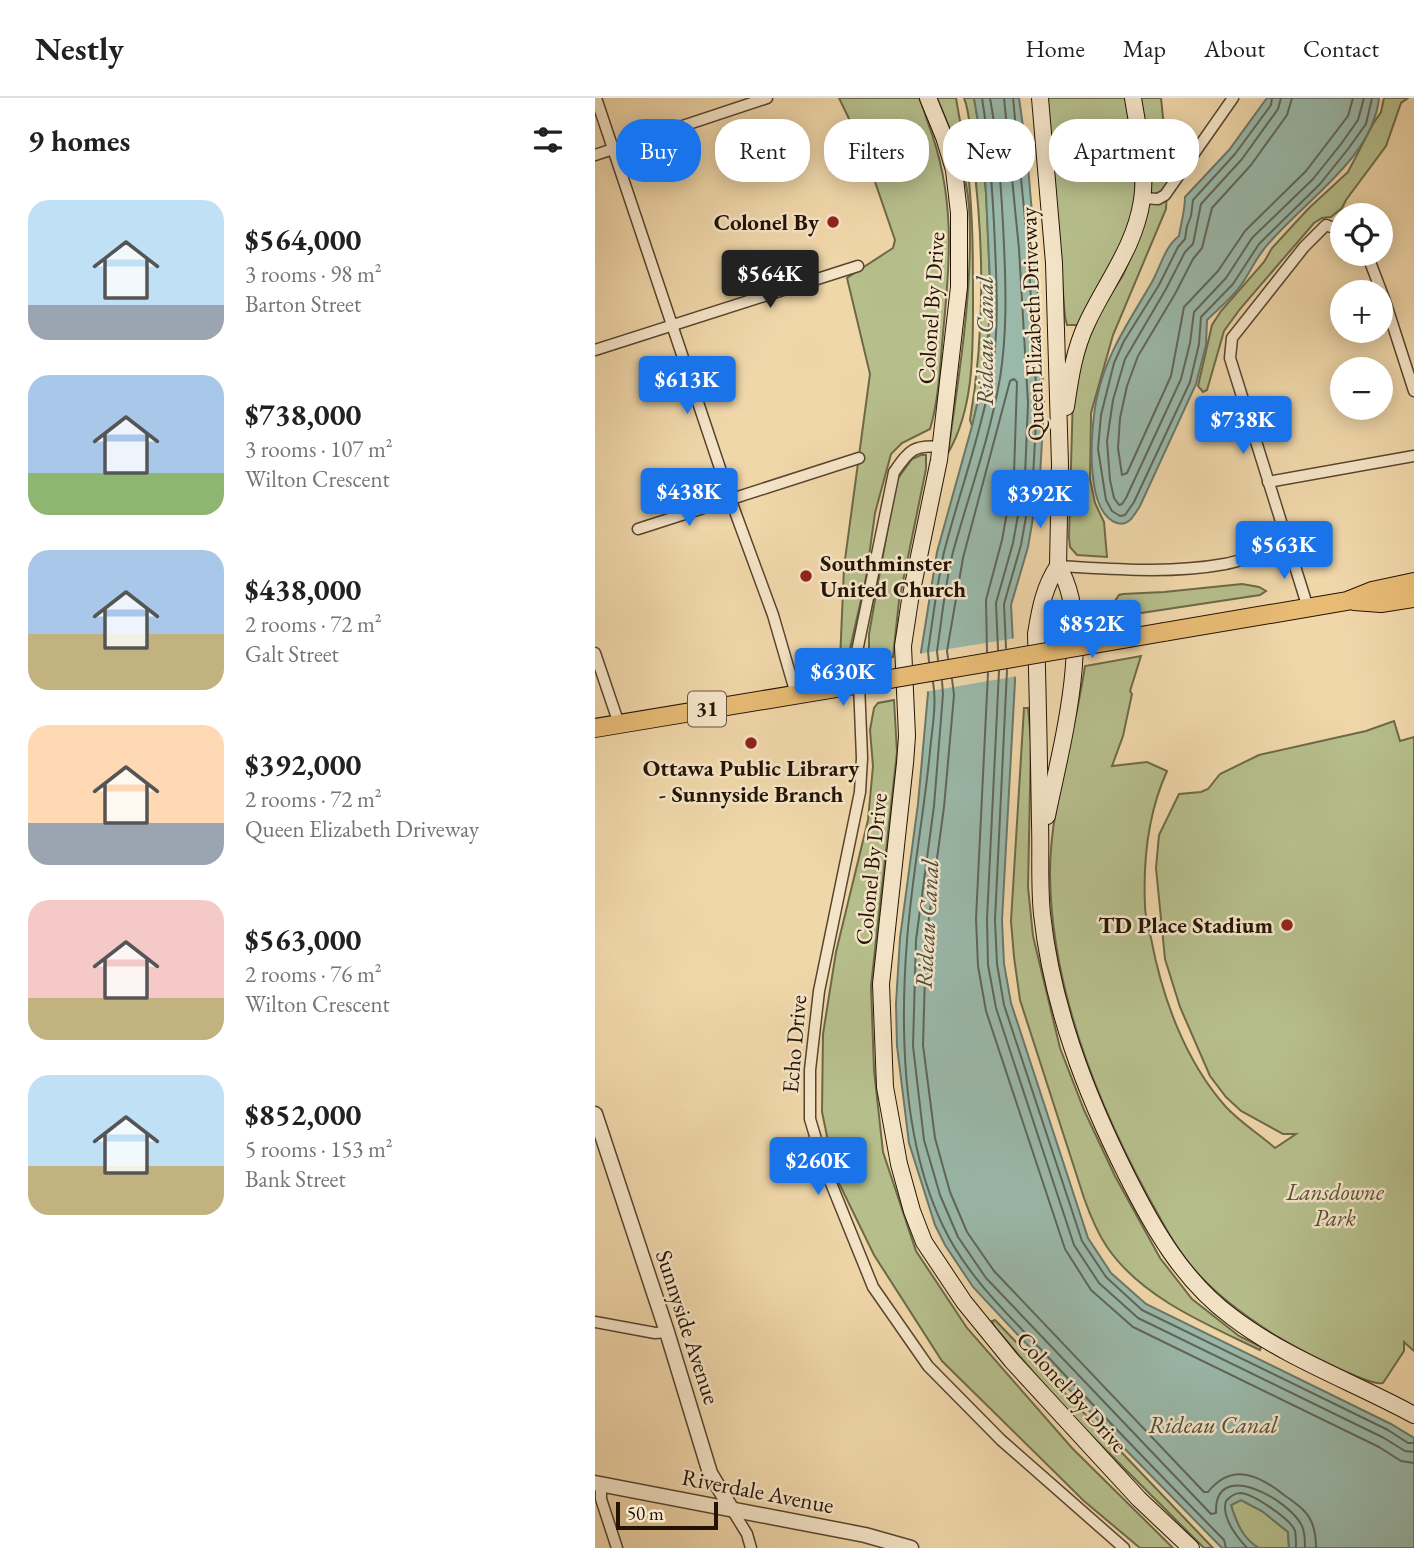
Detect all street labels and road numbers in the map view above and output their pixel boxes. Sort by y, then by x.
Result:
street label: Queen Elizabeth Driveway [1013,206,1051,442]
street label: Colonel By Drive [911,231,951,385]
road number: 31 [688,692,726,726]
street label: Colonel By Drive [848,791,894,947]
street label: Echo Drive [775,993,813,1094]
street label: Sunnyside Avenue [649,1246,727,1408]
street label: Colonel By Drive [1010,1325,1134,1459]
street label: Riverdale Avenue [679,1462,837,1520]

